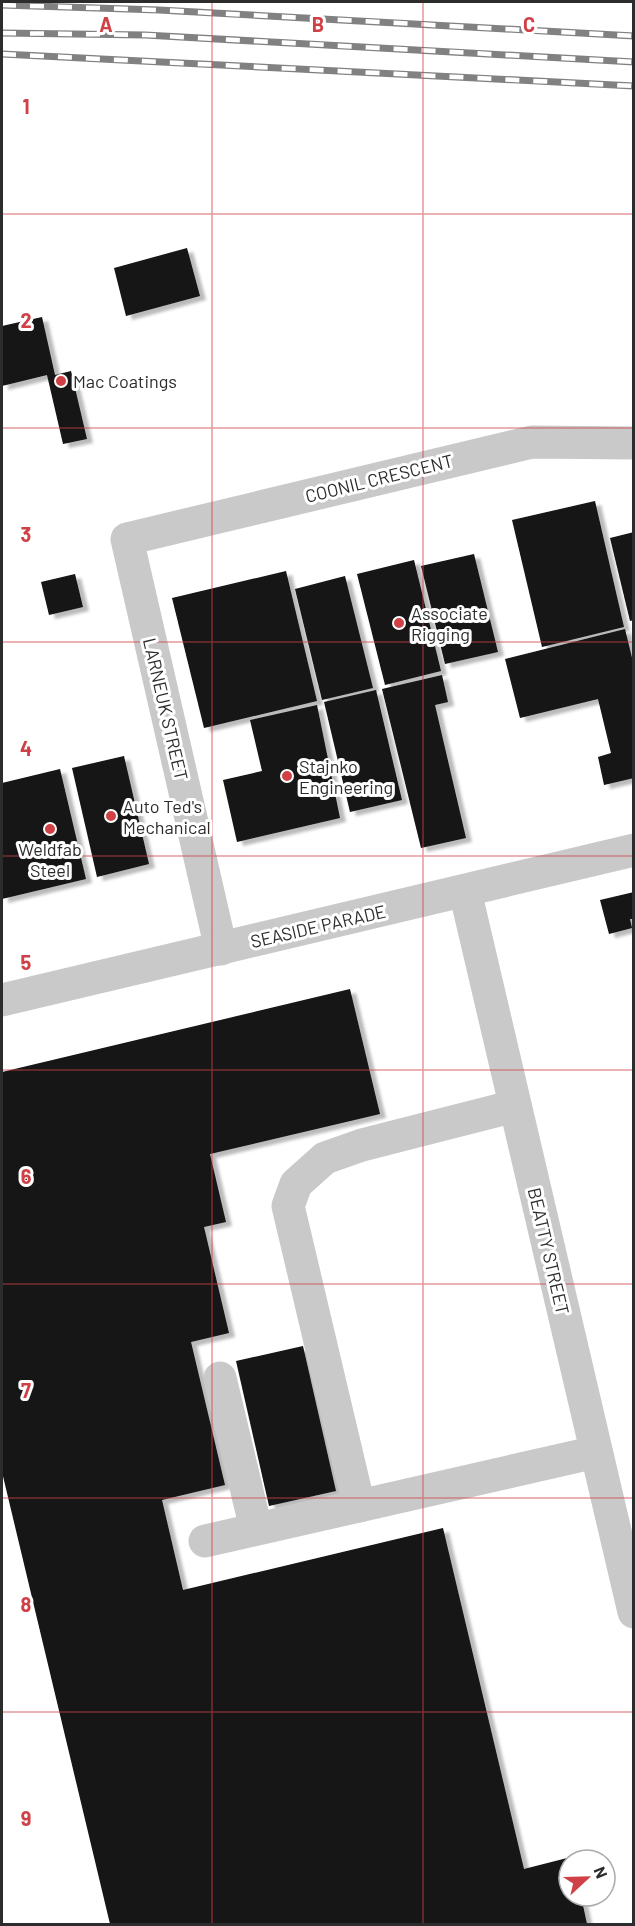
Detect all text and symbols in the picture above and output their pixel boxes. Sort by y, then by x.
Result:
text: A [99,12,113,36]
text: B [312,12,324,36]
text: C [523,12,535,36]
text: 1 [22,94,30,118]
text: 2 [20,308,32,332]
place label: Mac Coatings [73,370,177,392]
marker: Mac Coatings [54,374,68,388]
street label: COONIL CRESCENT [303,449,455,507]
text: 3 [21,522,31,546]
place label: Associate Rigging [411,602,488,645]
marker: Associate Rigging [392,616,406,630]
street label: LARNEUK STREET [139,636,193,782]
text: 4 [20,736,32,760]
place label: Stajnko Engineering [299,755,393,798]
marker: Stajnko Engineering [280,769,294,783]
place label: Auto Ted's Mechanical [123,795,211,838]
marker: Auto Ted's Mechanical [104,809,118,823]
marker: Weldfab Steel [43,822,57,836]
place label: Weldfab Steel [18,838,82,881]
street label: SEASIDE PARADE [248,900,388,952]
text: 5 [21,950,32,974]
text: 6 [21,1164,32,1188]
street label: BEATTY STREET [524,1185,574,1317]
text: 7 [21,1378,31,1402]
text: 8 [21,1592,32,1616]
text: 9 [21,1806,31,1830]
north arrow [557,1848,617,1908]
text: N [591,1864,612,1881]

